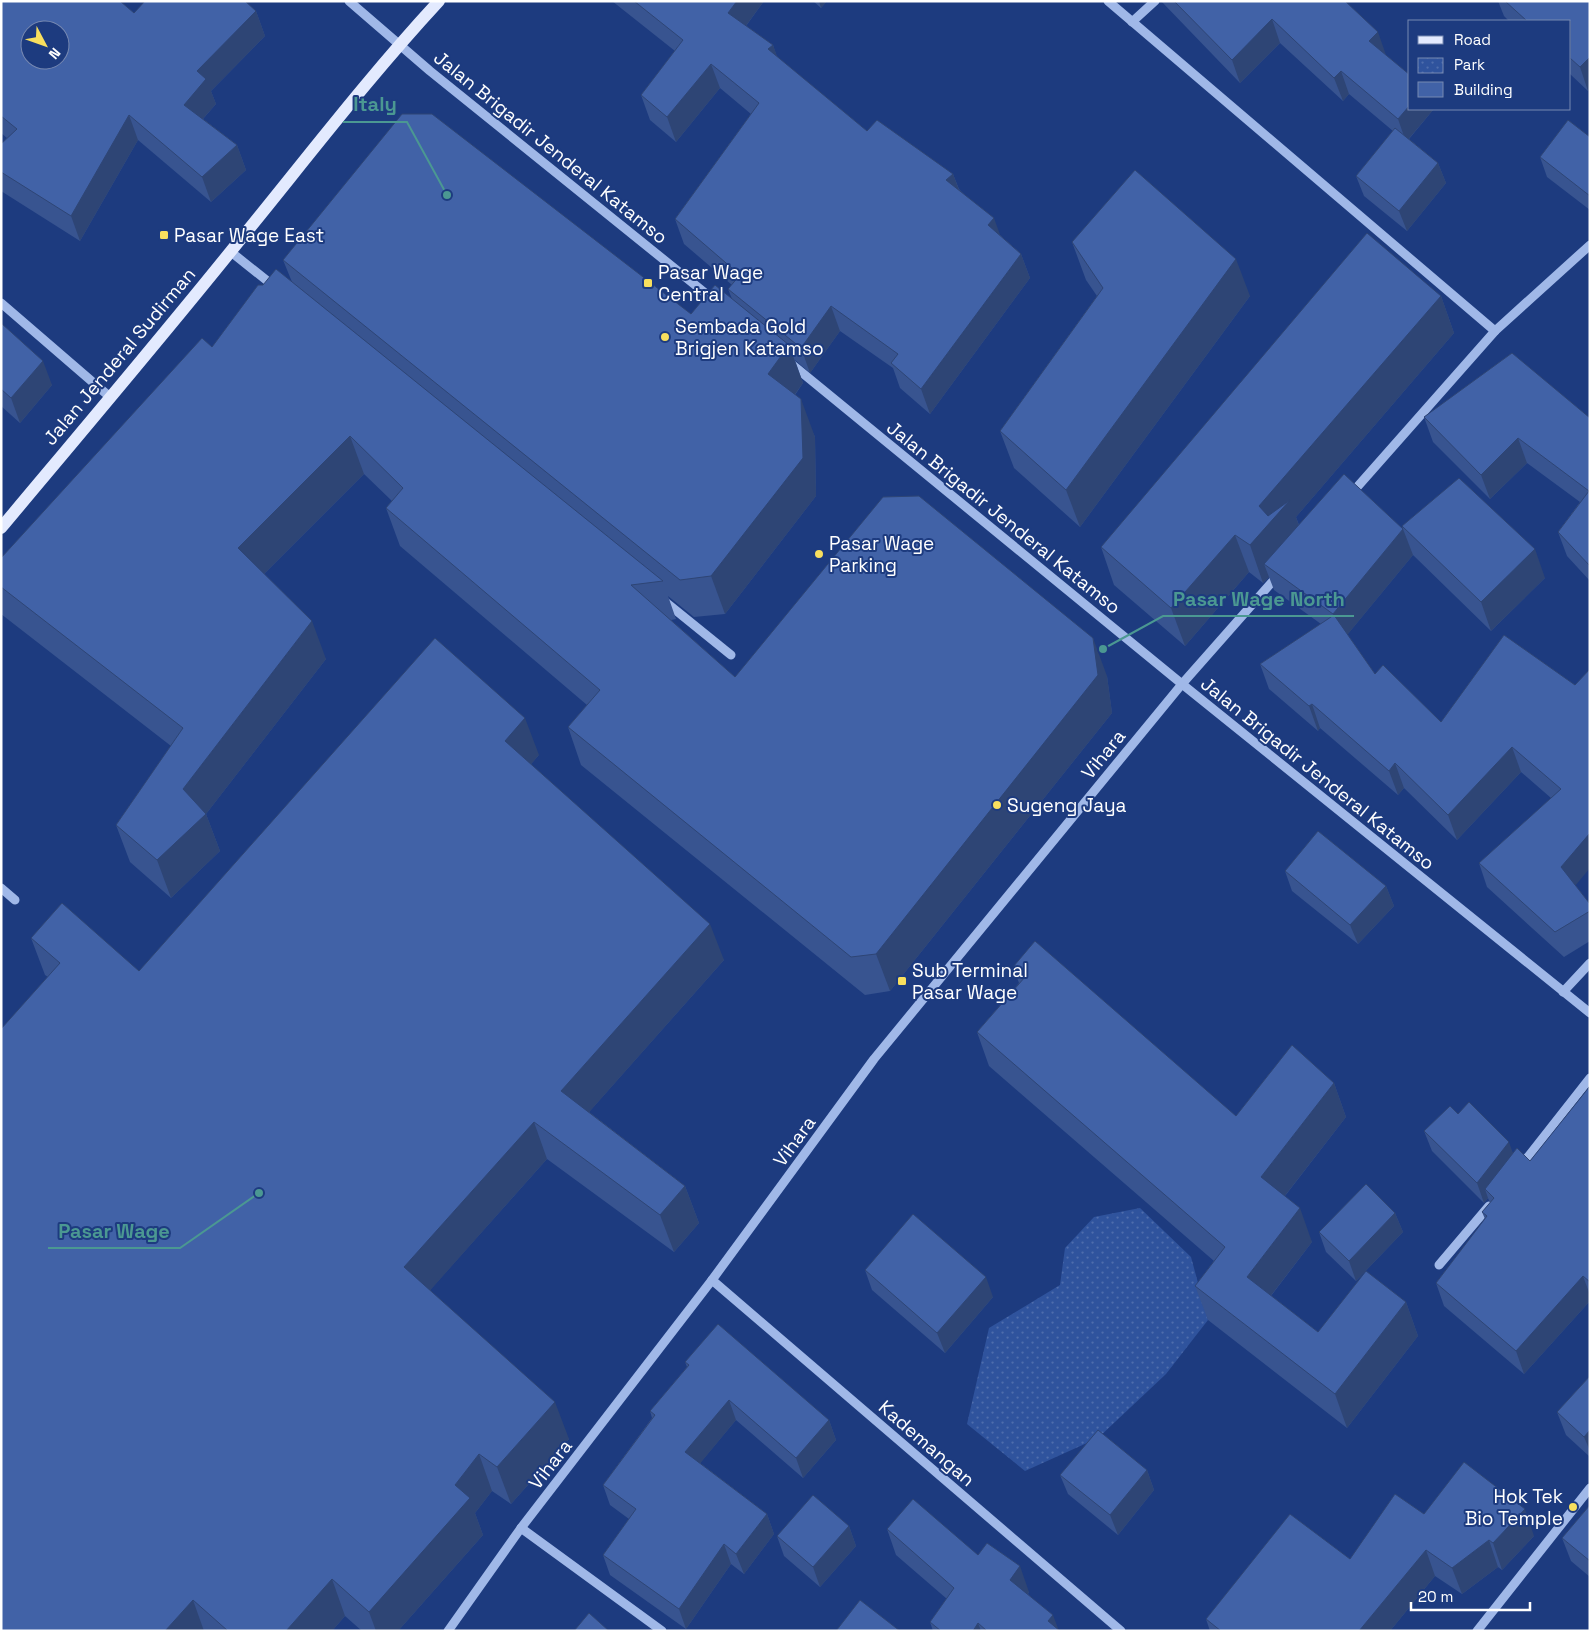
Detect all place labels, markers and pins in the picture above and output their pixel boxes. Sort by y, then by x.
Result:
callout: Italy [343,87,407,122]
place label: Pasar Wage East [174,223,324,248]
marker: Pasar Wage East [158,229,170,241]
place label: Pasar Wage Central [658,260,763,307]
marker: Pasar Wage Central [642,277,654,289]
place label: Sembada Gold Brigjen Katamso [675,314,824,361]
marker: Sembada Gold Brigjen Katamso [659,331,671,343]
place label: Pasar Wage Parking [829,531,934,578]
marker: Pasar Wage Parking [813,548,825,560]
callout: Pasar Wage North [1163,581,1354,616]
place label: Sugeng Jaya [1007,793,1127,818]
marker: Sugeng Jaya [991,799,1003,811]
place label: Sub Terminal Pasar Wage [912,958,1028,1005]
marker: Sub Terminal Pasar Wage [896,975,908,987]
callout: Pasar Wage [48,1213,180,1248]
place label: Hok Tek Bio Temple [1465,1484,1563,1531]
marker: Hok Tek Bio Temple [1567,1501,1579,1513]

